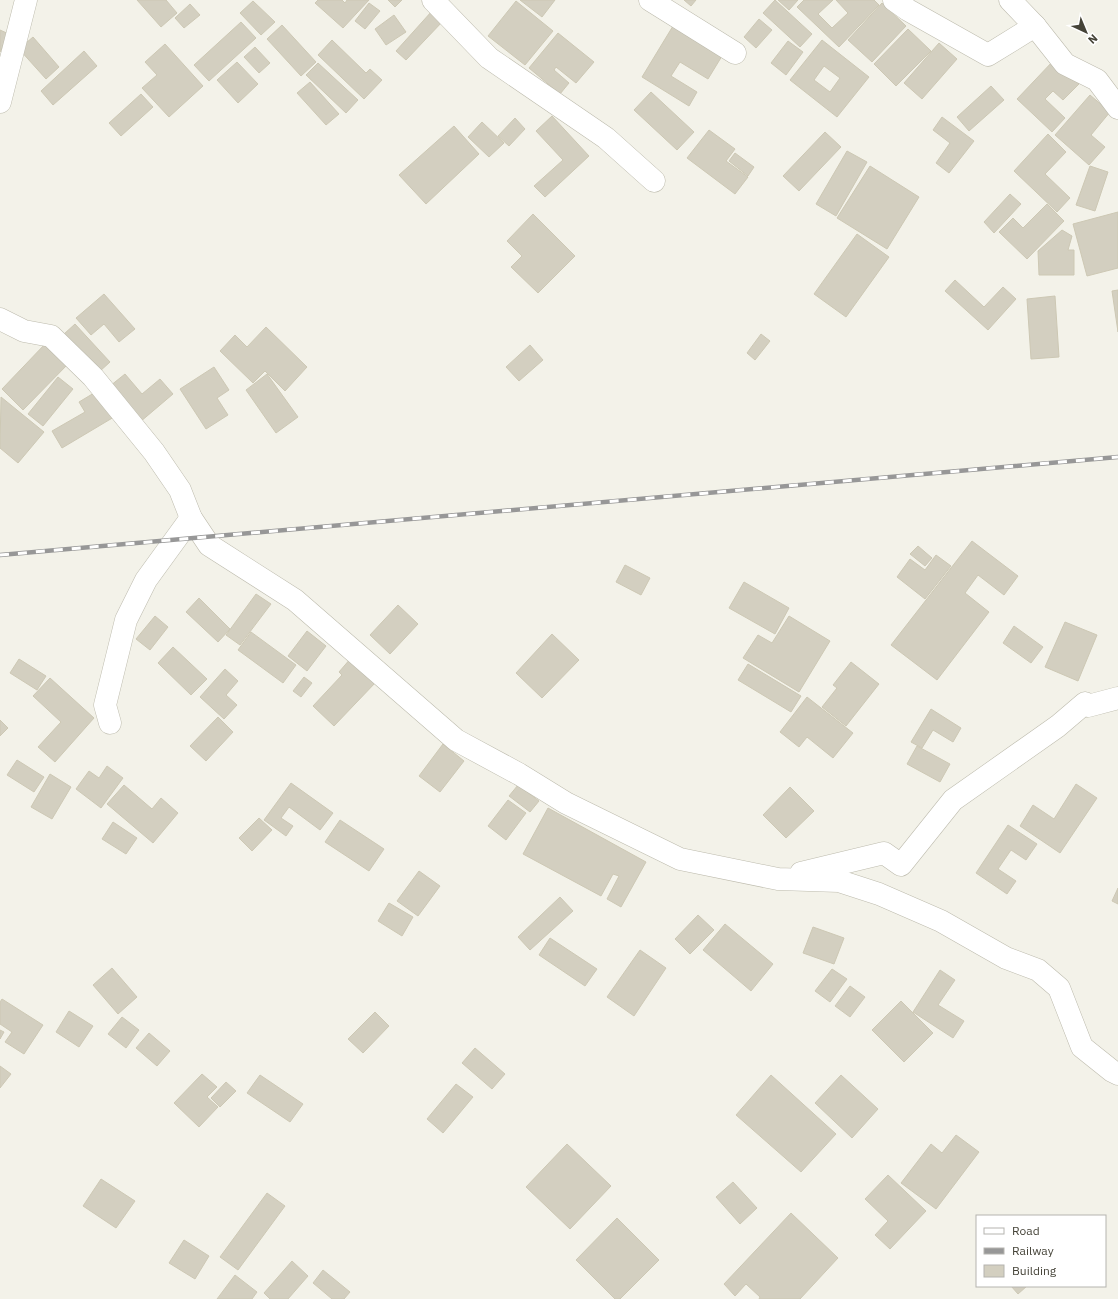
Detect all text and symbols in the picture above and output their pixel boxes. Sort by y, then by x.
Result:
north arrow [1066,12,1106,52]
text: N [1085,31,1101,47]
legend [976,1215,1106,1287]
text: Road [1012,1223,1040,1238]
text: Railway [1012,1243,1054,1258]
text: Building [1012,1263,1057,1278]

